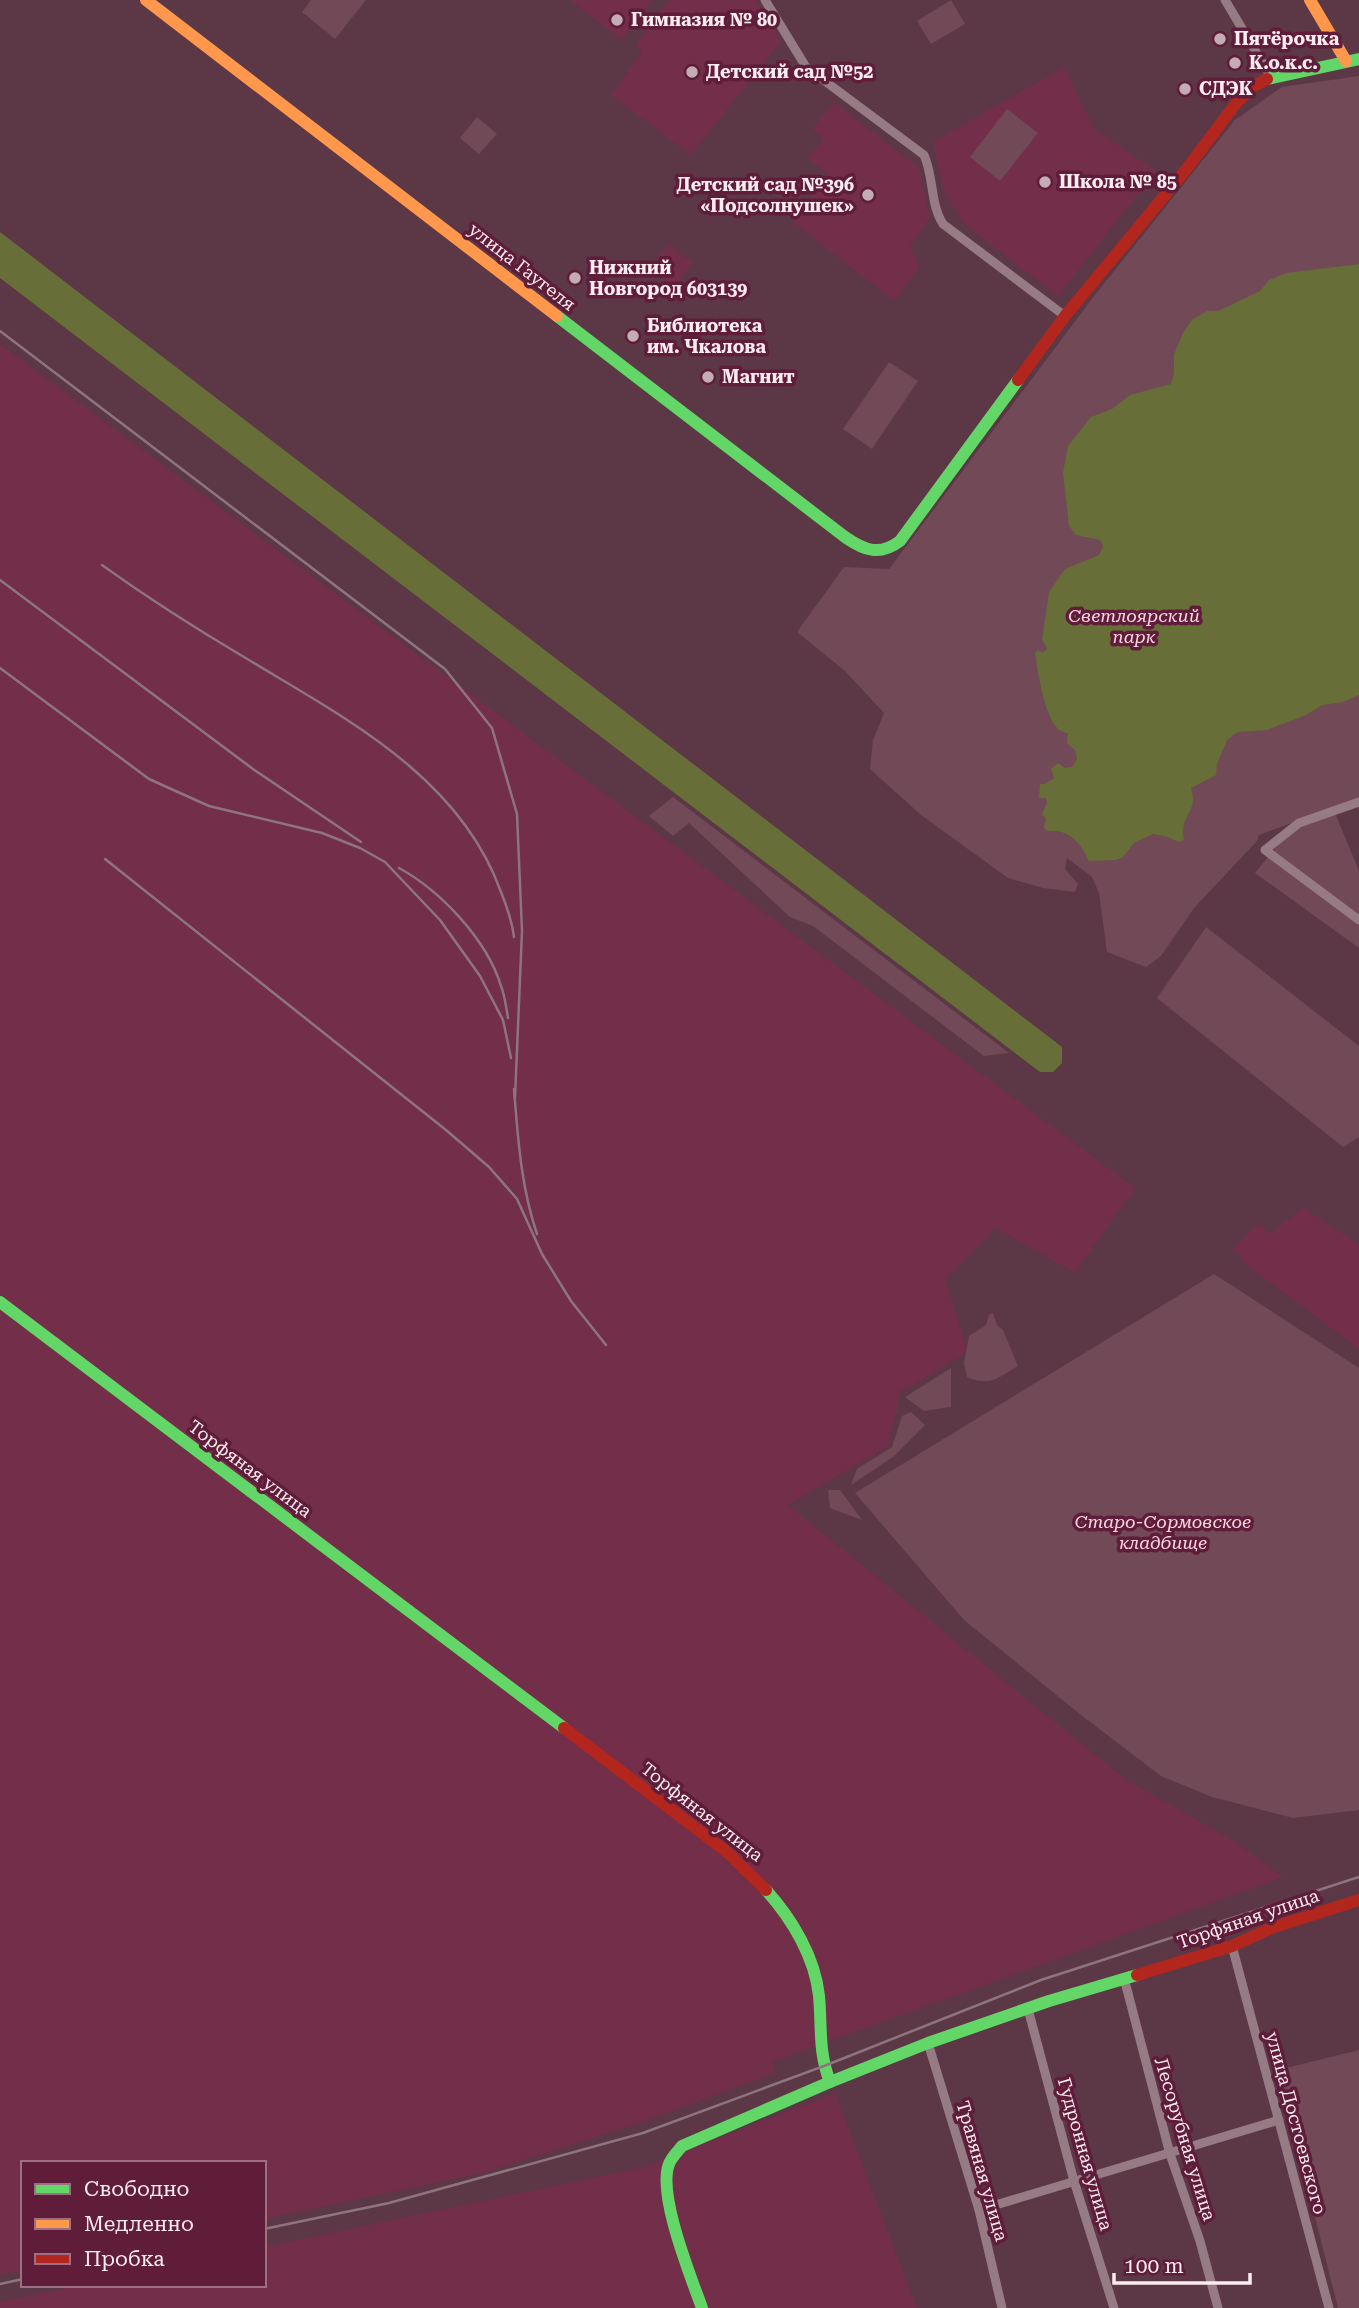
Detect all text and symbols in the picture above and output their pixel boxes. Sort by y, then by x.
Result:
place label: Гимназия № 80 [631,9,777,30]
marker: Гимназия № 80 [609,12,625,28]
place label: Пятёрочка [1234,28,1340,49]
marker: Пятёрочка [1212,31,1228,47]
place label: К.о.к.с. [1249,52,1318,73]
marker: К.о.к.с. [1227,55,1243,71]
place label: Детский сад №52 [706,61,873,82]
marker: Детский сад №52 [684,64,700,80]
place label: СДЭК [1199,78,1253,99]
marker: СДЭК [1177,81,1193,97]
place label: Школа № 85 [1059,171,1177,192]
place label: Детский сад №396 «Подсолнушек» [677,174,854,216]
marker: Школа № 85 [1037,174,1053,190]
marker: Детский сад №396 «Подсолнушек» [860,187,876,203]
street label: улица Гаугеля [465,218,580,315]
place label: Нижний Новгород 603139 [589,257,747,299]
marker: Нижний Новгород 603139 [567,270,583,286]
place label: Библиотека им. Чкалова [647,315,766,357]
marker: Библиотека им. Чкалова [625,328,641,344]
place label: Магнит [722,366,795,387]
marker: Магнит [700,369,716,385]
park label: Светлоярский парк [1068,605,1200,647]
street label: Торфяная улица [185,1416,316,1522]
park label: Старо-Сормовское кладбище [1075,1511,1251,1553]
street label: Торфяная улица [637,1758,767,1866]
street label: Торфяная улица [1174,1884,1322,1953]
street label: улица Достоевского [1262,2029,1331,2216]
street label: Лесорубная улица [1151,2055,1220,2223]
street label: Гудронная улица [1054,2075,1117,2233]
street label: Травяная улица [952,2098,1013,2244]
legend [21,2161,266,2287]
text: Свободно [84,2177,190,2201]
text: Медленно [84,2212,194,2236]
scale bar [1114,2242,1250,2286]
text: Пробка [84,2247,165,2271]
text: 100 m [1124,2254,1184,2278]

